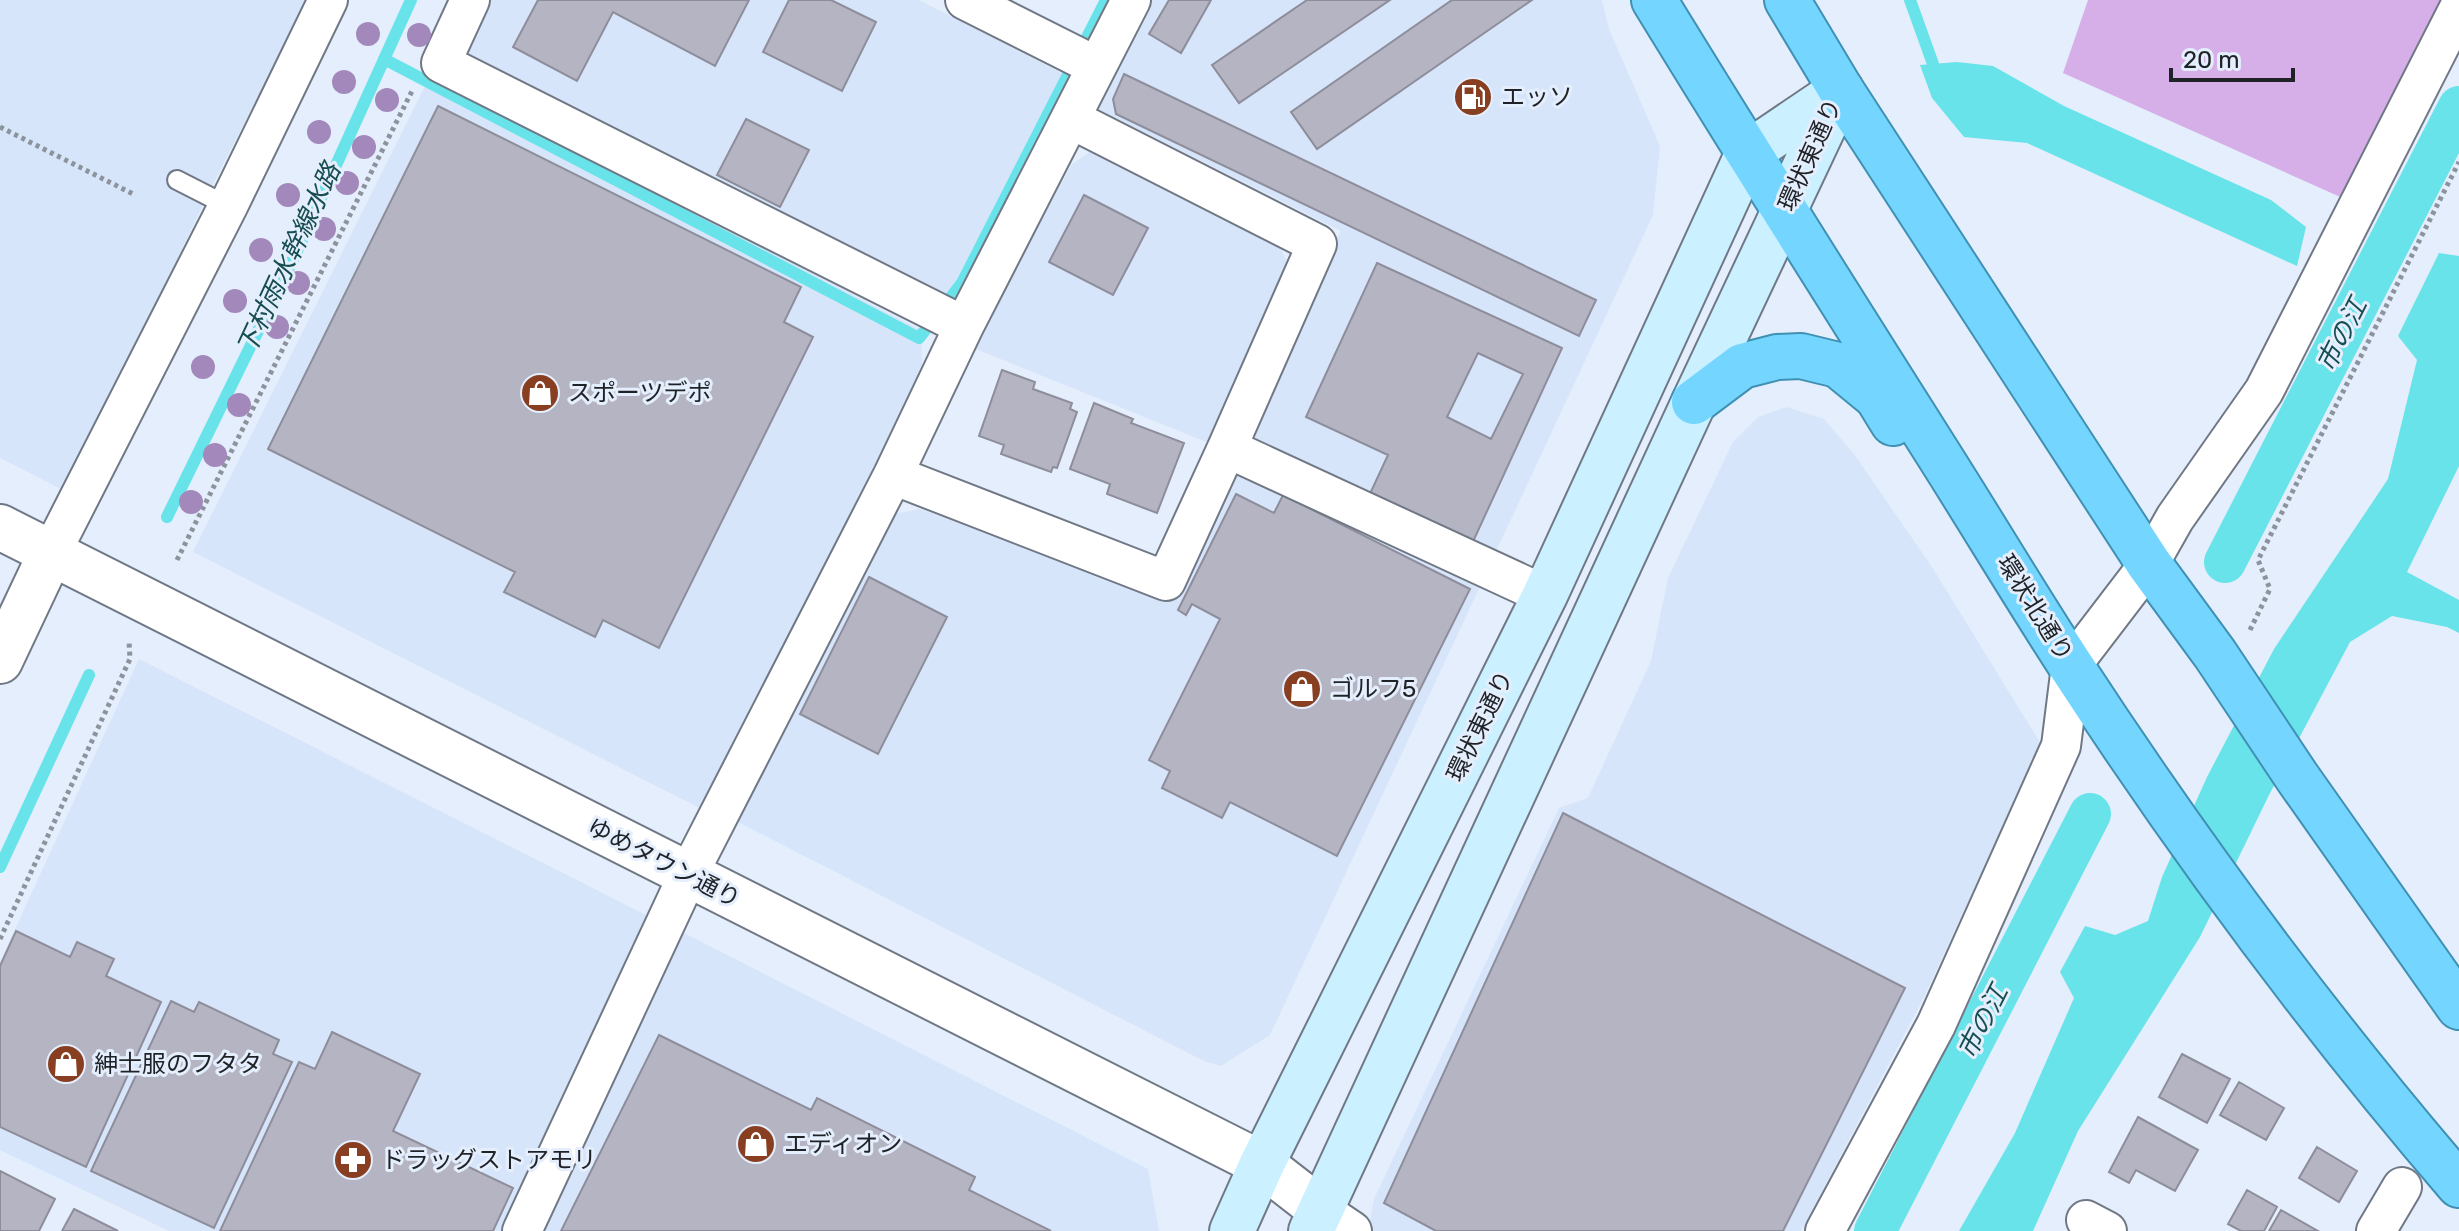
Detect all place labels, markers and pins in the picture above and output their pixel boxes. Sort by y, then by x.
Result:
fuel station icon: エッソ [1452,76,1494,118]
place label: エッソ [1501,83,1573,111]
shop icon: スポーツデポ [519,372,561,414]
place label: スポーツデポ [568,379,712,407]
shop icon: ゴルフ5 [1281,668,1323,710]
place label: ゴルフ5 [1330,675,1416,703]
shop icon: 紳士服のフタタ [45,1043,87,1085]
place label: 紳士服のフタタ [94,1050,262,1078]
shop icon: エディオン [735,1123,777,1165]
place label: エディオン [784,1130,902,1158]
pharmacy icon: ドラッグストアモリ [332,1139,374,1181]
place label: ドラッグストアモリ [381,1146,597,1174]

